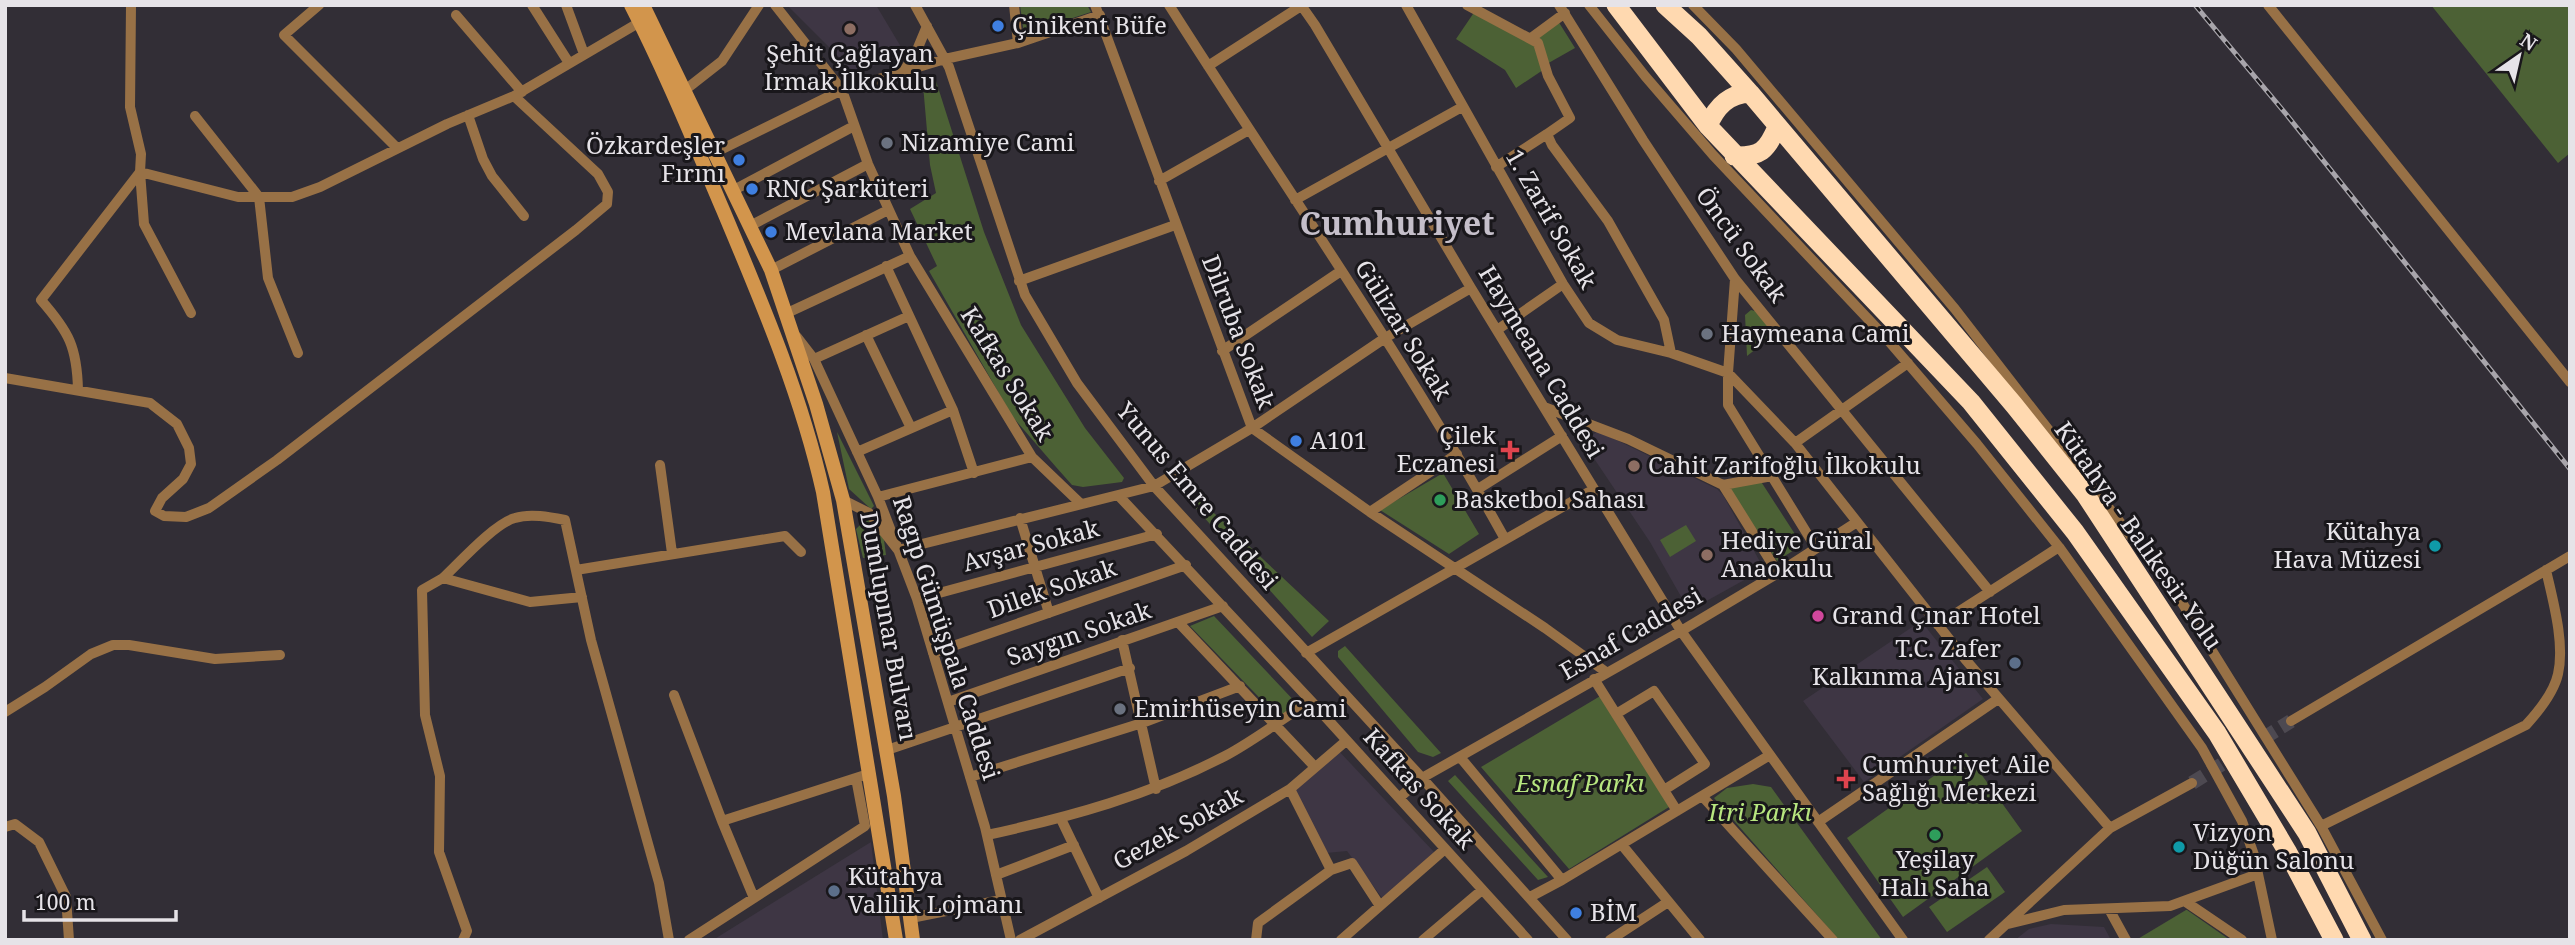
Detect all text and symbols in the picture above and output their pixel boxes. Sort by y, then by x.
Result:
place label: Çinikent Büfe [1012,8,1167,41]
marker: Çinikent Büfe [990,18,1006,34]
marker: Şehit Çağlayan Irmak İlkokulu [842,21,858,37]
north arrow [2484,21,2554,91]
text: N [2515,27,2542,57]
place label: Şehit Çağlayan Irmak İlkokulu [764,36,936,97]
place label: Nizamiye Cami [901,125,1075,158]
place label: Özkardeşler Fırını [586,128,725,189]
marker: Nizamiye Cami [879,135,895,151]
street label: 1. Zarif Sokak [1499,142,1606,295]
marker: Özkardeşler Fırını [731,152,747,168]
place label: RNC Şarküteri [766,171,929,204]
street label: Öncü Sokak [1689,180,1796,309]
marker: RNC Şarküteri [744,181,760,197]
district label: Cumhuriyet [1300,201,1494,244]
place label: Mevlana Market [785,214,973,247]
marker: Mevlana Market [763,224,779,240]
street label: Dilruba Sokak [1195,250,1284,414]
street label: Gülizar Sokak [1348,253,1461,406]
street label: Haymeana Caddesi [1472,259,1613,464]
street label: Kafkas Sokak [954,300,1063,447]
place label: Haymeana Cami [1721,316,1910,349]
marker: Haymeana Cami [1699,326,1715,342]
street label: Yunus Emre Caddesi [1109,394,1287,596]
street label: Kütahya - Balıkesir Yolu [2048,414,2231,656]
place label: Çilek Eczanesi [1397,418,1497,479]
place label: A101 [1310,423,1367,456]
marker: A101 [1288,433,1304,449]
marker: Çilek Eczanesi [1502,442,1518,458]
place label: Cahit Zarifoğlu İlkokulu [1648,448,1921,481]
marker: Cahit Zarifoğlu İlkokulu [1626,458,1642,474]
place label: Basketbol Sahası [1454,482,1645,515]
street label: Ragıp Gümüşpala Caddesi [886,491,1009,784]
marker: Basketbol Sahası [1432,492,1448,508]
street label: Dumlupınar Bulvarı [853,509,926,743]
street label: Avşar Sokak [959,510,1103,579]
place label: Kütahya Hava Müzesi [2273,514,2421,575]
place label: Hediye Güral Anaokulu [1721,523,1873,584]
marker: Kütahya Hava Müzesi [2427,538,2443,554]
marker: Hediye Güral Anaokulu [1699,547,1715,563]
street label: Dilek Sokak [983,550,1121,625]
street label: Esnaf Caddesi [1553,579,1708,687]
street label: Saygın Sokak [1002,592,1156,673]
place label: Grand Çınar Hotel [1832,598,2041,631]
marker: Grand Çınar Hotel [1810,608,1826,624]
place label: T.C. Zafer Kalkınma Ajansı [1812,631,2001,692]
marker: T.C. Zafer Kalkınma Ajansı [2007,655,2023,671]
place label: Emirhüseyin Cami [1134,691,1347,724]
marker: Emirhüseyin Cami [1112,701,1128,717]
street label: Kafkas Sokak [1357,720,1484,856]
place label: Cumhuriyet Aile Sağlığı Merkezi [1862,747,2050,808]
park label: Esnaf Parkı [1514,766,1645,799]
marker: Cumhuriyet Aile Sağlığı Merkezi [1836,769,1856,789]
street label: Gezek Sokak [1106,778,1249,877]
park label: Itri Parkı [1707,795,1812,828]
place label: Vizyon Düğün Salonu [2193,815,2354,876]
marker: Yeşilay Halı Saha [1927,827,1943,843]
marker: Vizyon Düğün Salonu [2171,839,2187,855]
place label: Yeşilay Halı Saha [1880,842,1990,903]
place label: Kütahya Valilik Lojmanı [848,859,1022,920]
scale bar [24,878,177,922]
marker: Kütahya Valilik Lojmanı [826,883,842,899]
text: 100 m [35,888,96,916]
place label: BİM [1590,895,1637,928]
marker: BİM [1568,905,1584,921]

